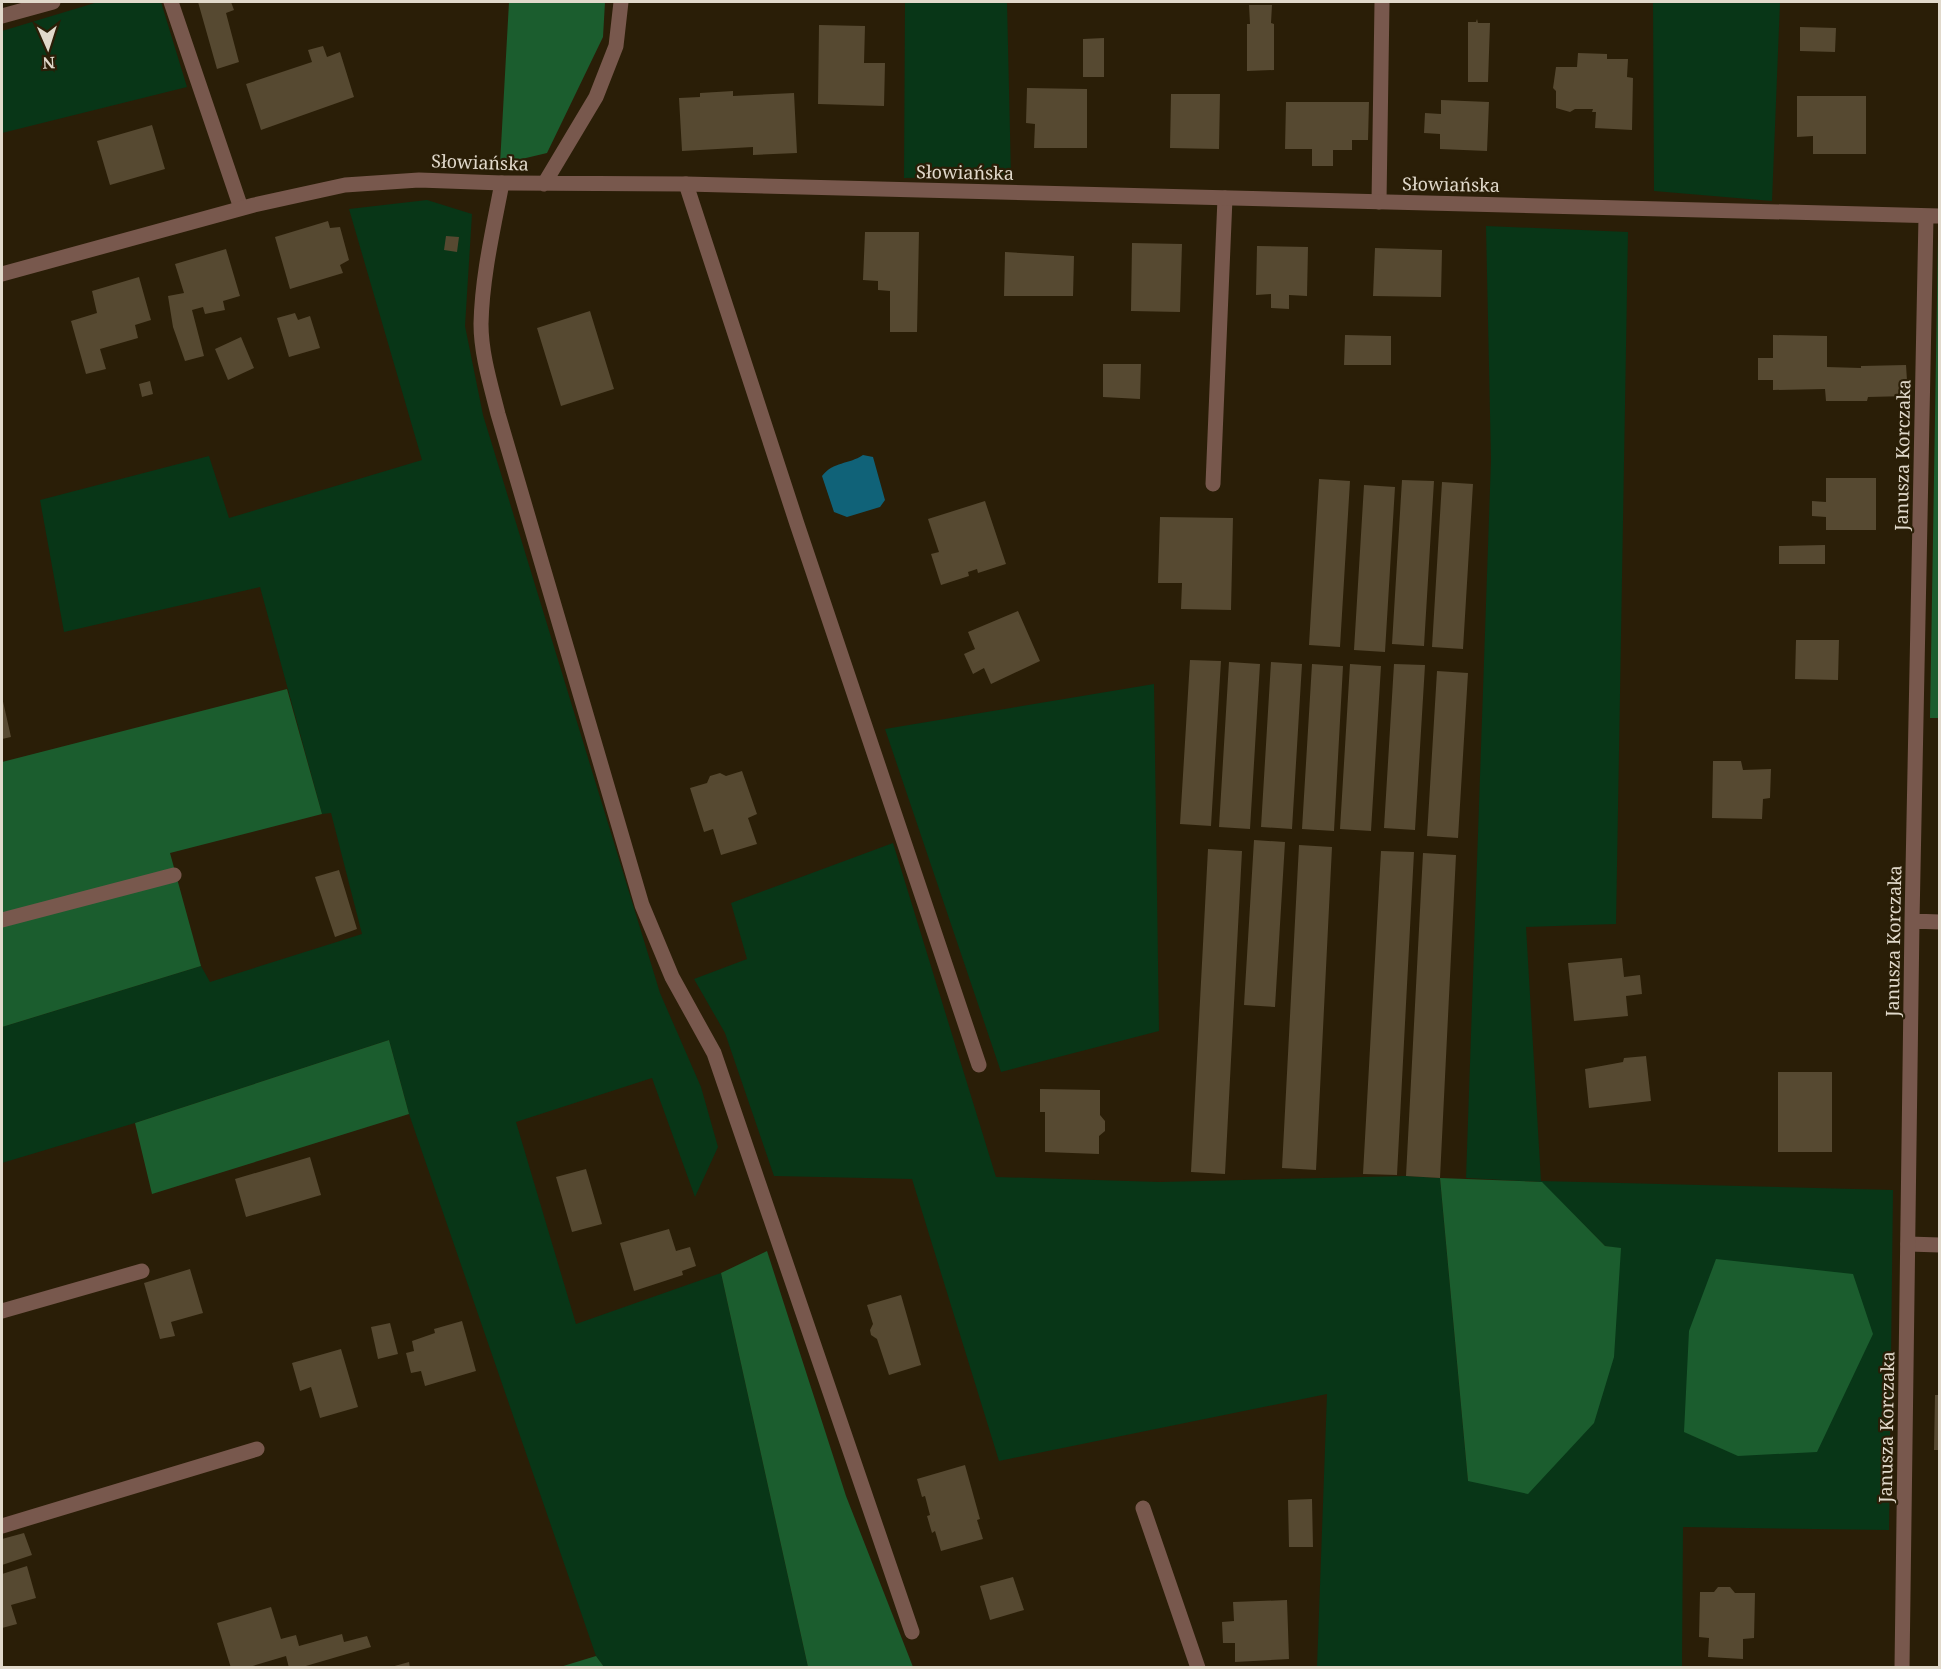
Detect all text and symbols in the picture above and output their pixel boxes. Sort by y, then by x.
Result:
north arrow [18,18,78,78]
text: N [42,52,56,74]
street label: Słowiańska [431,148,529,176]
street label: Słowiańska [916,159,1014,185]
street label: Słowiańska [1402,171,1500,197]
street label: Janusza Korczaka [1889,379,1915,532]
street label: Janusza Korczaka [1880,865,1906,1018]
street label: Janusza Korczaka [1873,1351,1899,1504]

